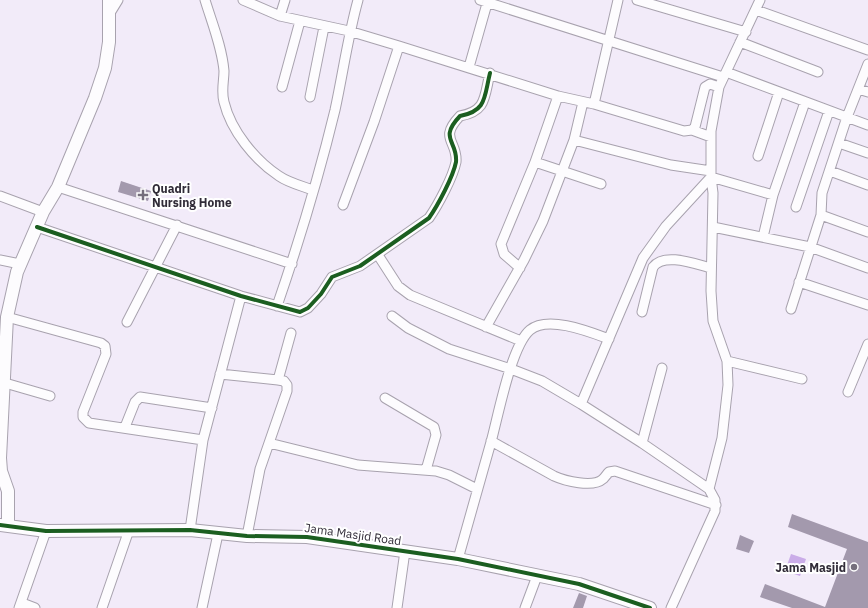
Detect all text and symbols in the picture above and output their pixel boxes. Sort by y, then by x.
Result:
place label: Quadri Nursing Home [152,181,232,210]
marker: Quadri Nursing Home [137,189,149,201]
street label: Jama Masjid Road [304,520,402,548]
place label: Jama Masjid [775,560,846,575]
marker: Jama Masjid [849,562,859,572]

